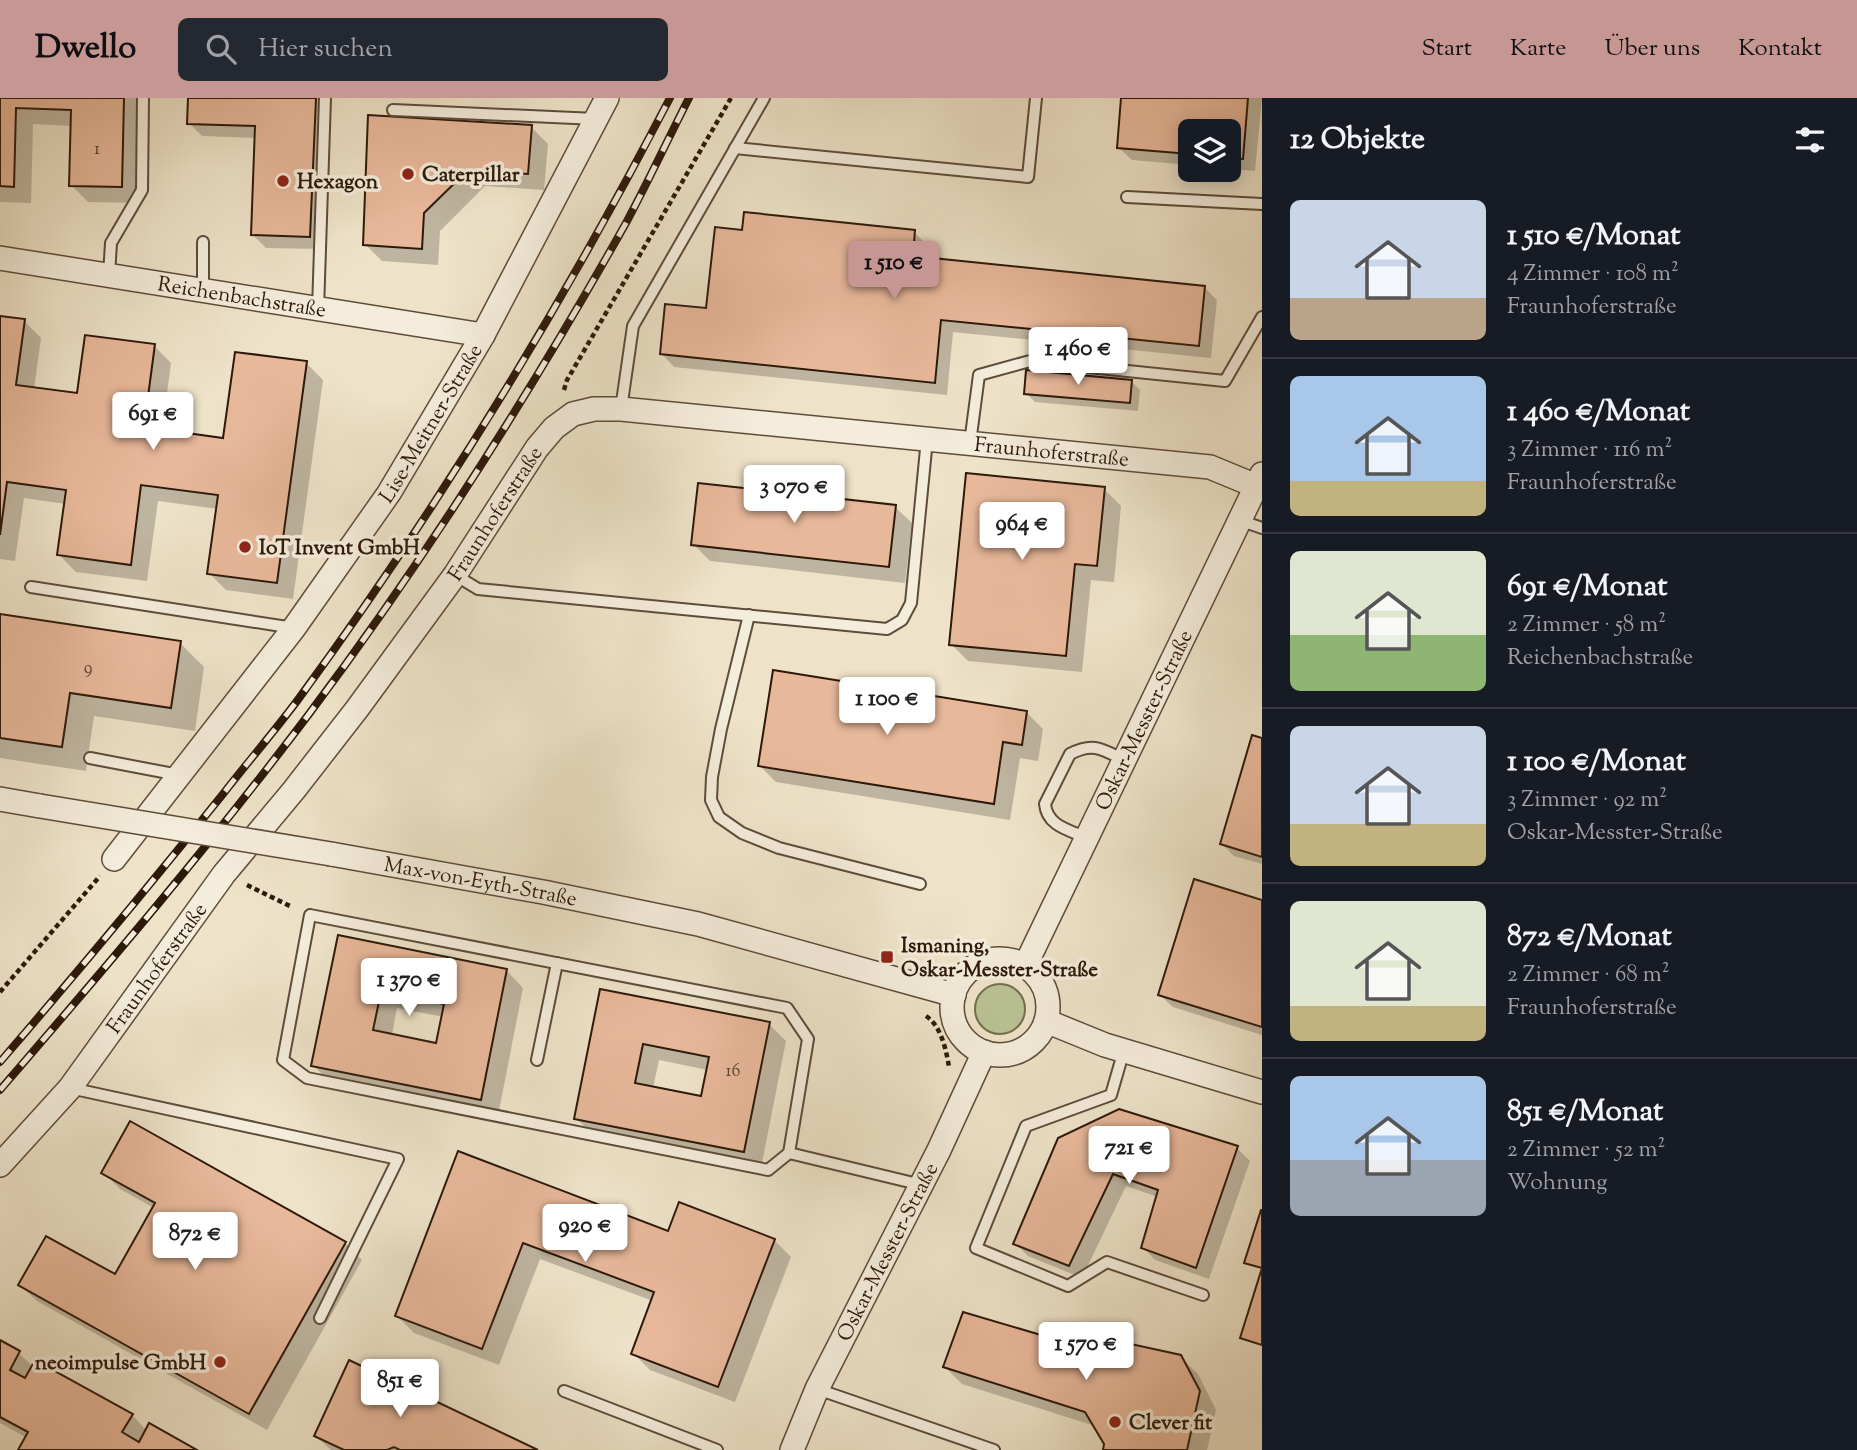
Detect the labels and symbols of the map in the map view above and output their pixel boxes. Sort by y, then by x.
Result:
house number: 1 [94,137,100,163]
place label: Caterpillar [422,161,520,191]
marker: Caterpillar [400,166,416,182]
place label: Hexagon [297,168,379,198]
marker: Hexagon [275,173,291,189]
pin: 1 510 € [829,242,959,301]
street label: Reichenbachstraße [155,270,328,327]
pin: 1 460 € [1013,328,1143,387]
street label: Lise-Meitner-Straße [373,339,491,510]
pin: 691 € [104,392,202,452]
street label: Fraunhoferstraße [973,431,1130,476]
street label: Fraunhoferstraße [442,441,551,588]
pin: 3 070 € [729,466,859,525]
pin: 964 € [973,503,1071,562]
place label: IoT Invent GmbH [259,534,420,564]
marker: IoT Invent GmbH [237,539,253,555]
street label: Oskar-Messter-Straße [1089,626,1202,816]
house number: 9 [84,656,93,682]
pin: 1 100 € [822,678,952,737]
street label: Max-von-Eyth-Straße [381,851,579,916]
street label: Fraunhoferstraße [101,897,216,1041]
place label: Ismaning, Oskar-Messter-Straße [901,932,1098,986]
marker: Ismaning, Oskar-Messter-Straße [879,949,895,965]
pin: 1 370 € [344,958,474,1018]
house number: 16 [725,1059,741,1085]
pin: 721 € [1080,1126,1178,1186]
street label: Oskar-Messter-Straße [831,1158,947,1347]
pin: 920 € [536,1204,634,1264]
pin: 872 € [146,1212,244,1272]
pin: 1 570 € [1021,1322,1151,1382]
place label: neoimpulse GmbH [35,1349,206,1379]
marker: neoimpulse GmbH [212,1354,228,1370]
pin: 851 € [351,1360,449,1419]
place label: Clever fit [1129,1409,1213,1439]
marker: Clever fit [1107,1414,1123,1430]

